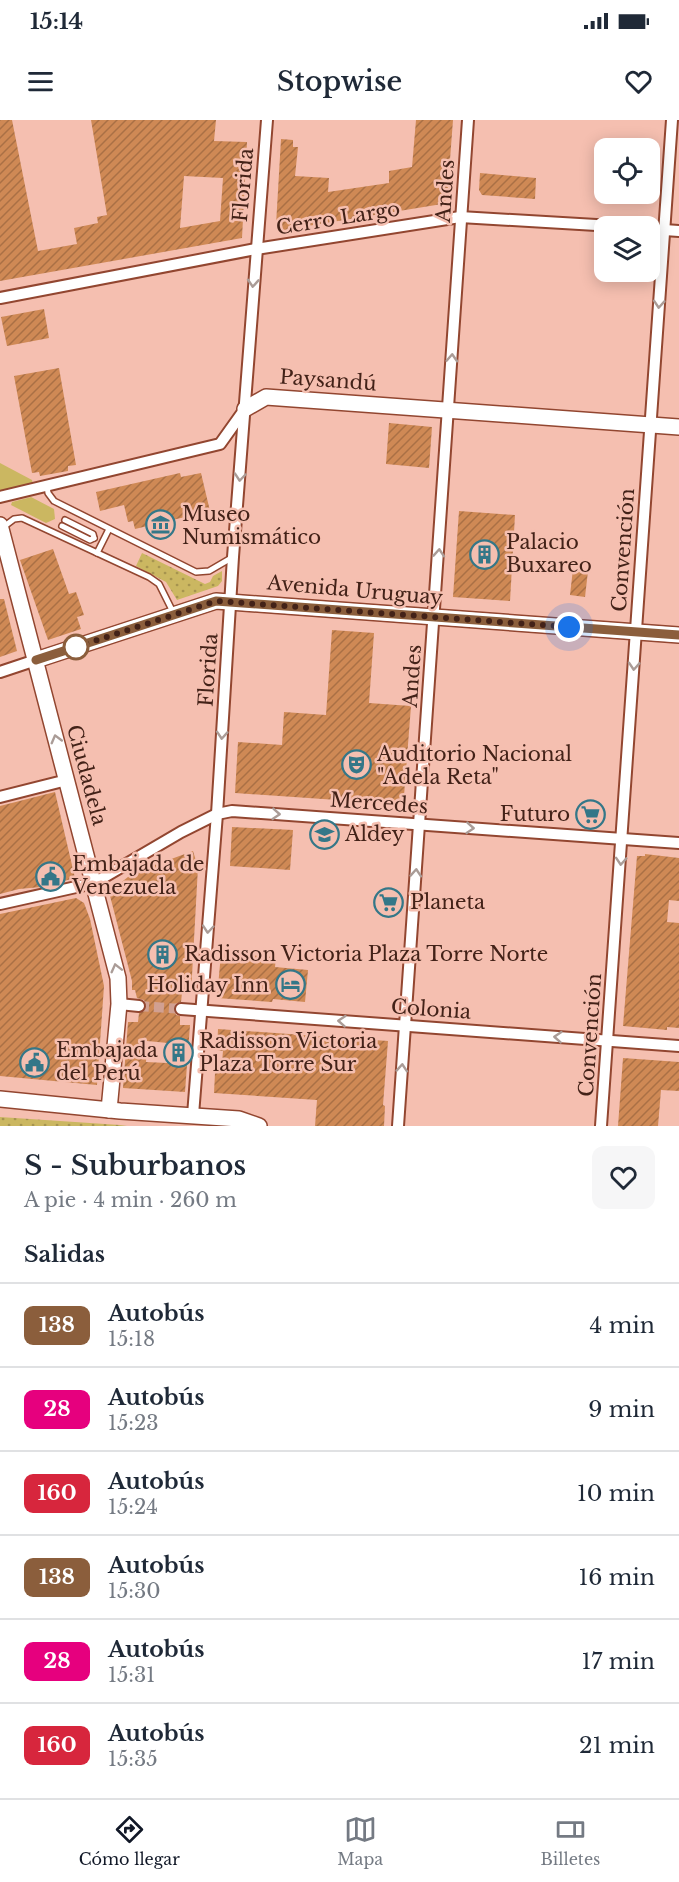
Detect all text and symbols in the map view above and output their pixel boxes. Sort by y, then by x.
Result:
text: 15:14 [30,8,83,35]
icon: menu [24,65,57,98]
text: Stopwise [277,65,402,98]
icon: heart [622,65,655,98]
map controls [594,138,660,282]
button: locate [594,138,660,204]
street label: Florida [228,146,258,223]
street label: Andes [431,159,459,224]
street label: Cerro Largo [274,196,402,240]
button: layers [594,216,660,282]
one-way arrow [247,278,260,287]
one-way arrow [652,300,665,309]
one-way arrow [446,354,459,363]
street label: Paysandú [279,365,377,395]
one-way arrow [233,473,246,482]
street label: Convención [607,487,639,613]
place label: Museo Numismático [182,502,321,549]
museum icon: Museo Numismático [145,509,177,541]
place label: Palacio Buxareo [506,530,592,577]
building icon: Palacio Buxareo [469,538,501,570]
one-way arrow [432,548,445,558]
street label: Avenida Uruguay [265,570,444,610]
your location [554,612,584,642]
street label: Florida [193,631,223,708]
unlabelled marker [63,634,89,660]
street label: Andes [398,644,426,709]
one-way arrow [627,662,640,671]
street label: Ciudadela [62,722,112,829]
one-way arrow [216,730,229,739]
one-way arrow [51,734,64,744]
place label: Auditorio Nacional "Adela Reta" [376,742,572,789]
theatre icon: Auditorio Nacional "Adela Reta" [340,749,372,781]
street label: Mercedes [329,788,429,818]
supermarket icon: Futuro [575,798,607,830]
place label: Futuro [500,802,570,826]
one-way arrow [271,808,280,821]
school or university icon: Aldey [308,818,340,850]
one-way arrow [466,821,475,834]
place label: Aldey [344,822,405,846]
place label: Embajada de Venezuela [71,852,204,899]
one-way arrow [614,856,627,865]
public building icon: Embajada de Venezuela [35,860,67,892]
one-way arrow [409,869,422,878]
supermarket icon: Planeta [373,886,405,918]
place label: Planeta [410,890,486,914]
one-way arrow [202,925,215,934]
building icon: Radisson Victoria Plaza Torre Norte [147,938,179,970]
place label: Radisson Victoria Plaza Torre Norte [184,942,548,966]
one-way arrow [111,964,123,974]
hotel icon: Holiday Inn [274,969,306,1001]
street label: Convención [574,972,606,1098]
place label: Holiday Inn [147,973,269,997]
street label: Colonia [390,994,473,1024]
one-way arrow [338,1015,347,1028]
place label: Radisson Victoria Plaza Torre Sur [199,1029,378,1076]
one-way arrow [553,1030,562,1043]
building icon: Radisson Victoria Plaza Torre Sur [162,1036,194,1068]
place label: Embajada del Perú [56,1038,159,1085]
public building icon: Embajada del Perú [19,1046,51,1078]
one-way arrow [395,1063,408,1072]
button: heart [592,1146,655,1209]
text: S - Suburbanos [24,1148,246,1183]
text: A pie · 4 min · 260 m [24,1188,237,1212]
text: Salidas [24,1241,105,1268]
text: Autobús [108,1300,204,1327]
text: 138 [39,1312,75,1338]
text: 4 min [590,1312,655,1339]
text: 15:18 [108,1327,155,1351]
text: Autobús [108,1384,204,1411]
text: 28 [43,1396,71,1422]
text: 9 min [588,1396,655,1423]
text: 15:23 [108,1411,159,1435]
text: Autobús [108,1468,204,1495]
text: 160 [37,1480,77,1506]
text: 10 min [577,1480,655,1507]
text: 15:24 [108,1495,158,1519]
text: Autobús [108,1552,204,1579]
text: 138 [39,1564,75,1590]
text: 16 min [578,1564,655,1591]
text: 15:30 [108,1579,161,1603]
text: Autobús [108,1636,204,1663]
text: 28 [43,1648,71,1674]
text: 17 min [582,1648,655,1675]
text: 15:31 [108,1663,155,1687]
text: Autobús [108,1720,204,1747]
text: 160 [37,1732,77,1758]
text: 21 min [579,1732,655,1759]
text: 15:35 [108,1747,158,1771]
tab: Cómo llegar [79,1813,180,1869]
tab: Mapa [337,1813,383,1869]
tab: Billetes [541,1813,600,1869]

